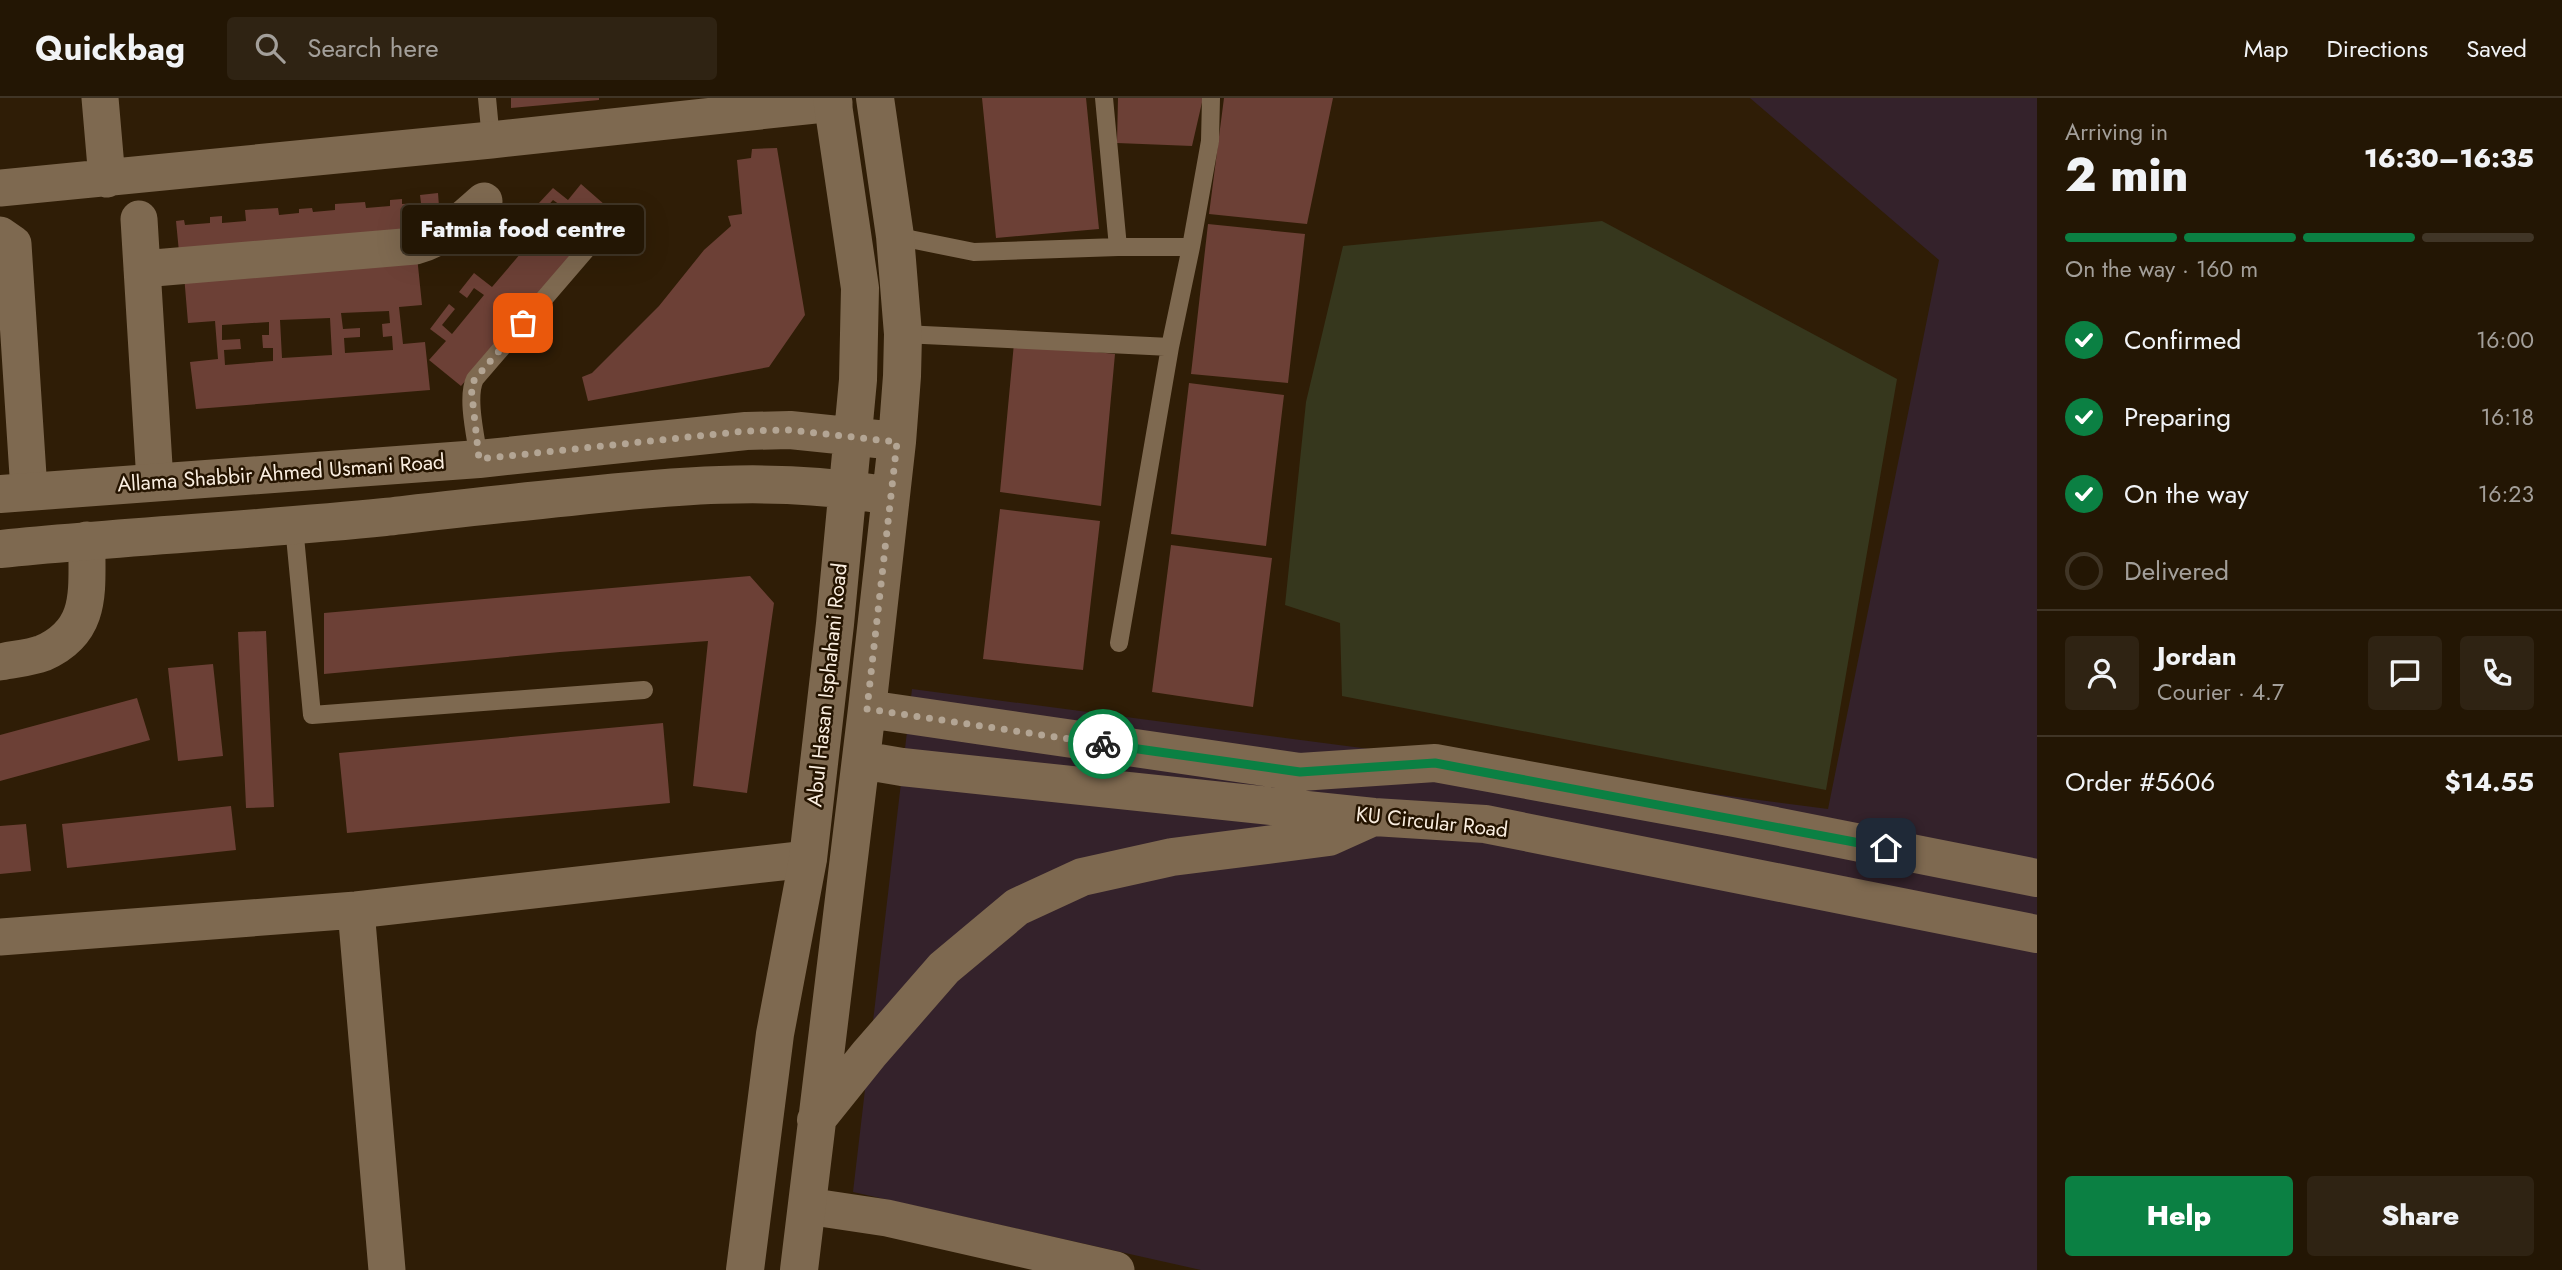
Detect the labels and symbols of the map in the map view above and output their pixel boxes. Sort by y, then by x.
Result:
callout: Fatmia food centre [402,204,644,253]
pin [493,293,553,353]
street label: Allama Shabbir Ahmed Usmani Road [116,447,446,499]
street label: Abul Hasan Isphahani Road [799,562,855,808]
courier [1068,709,1138,779]
street label: KU Circular Road [1354,799,1510,845]
pin [1856,818,1916,878]

